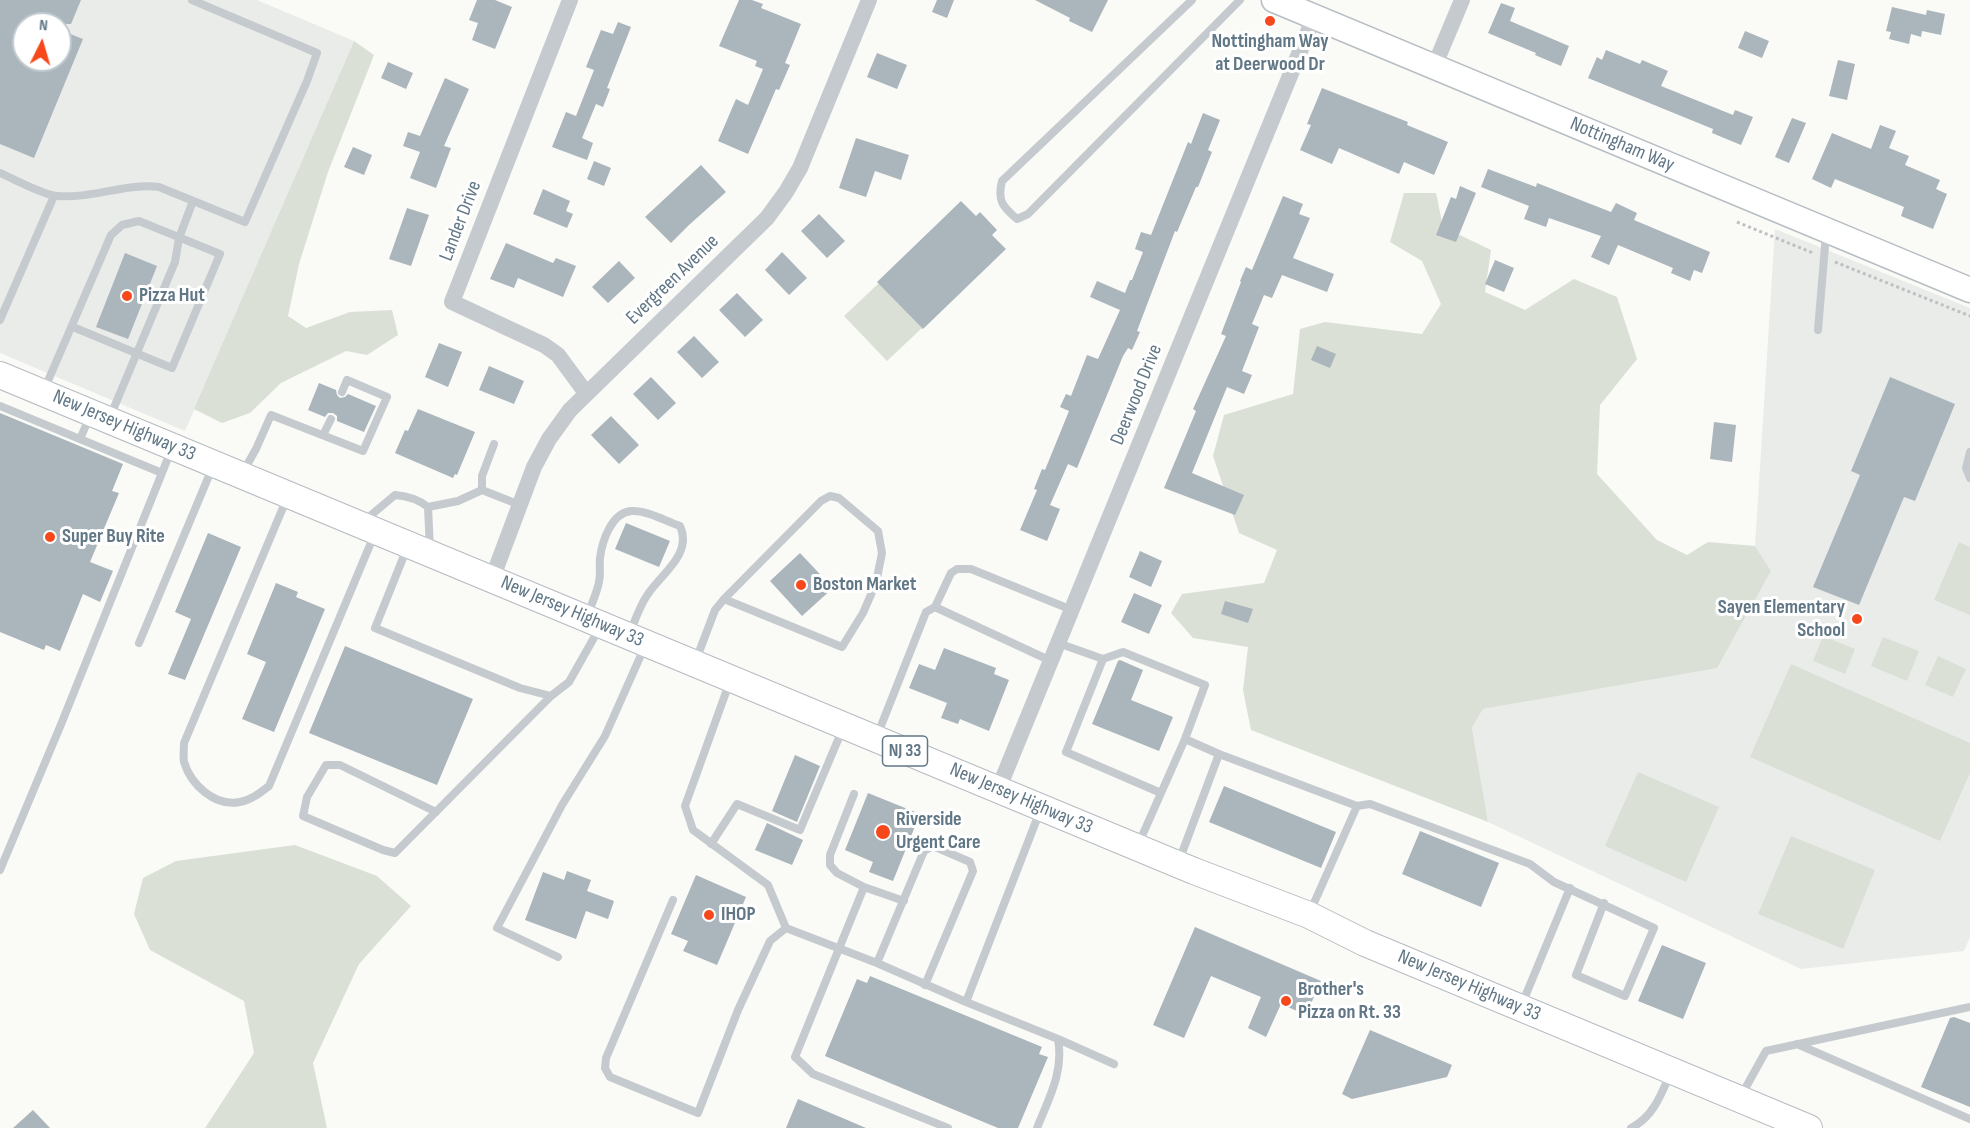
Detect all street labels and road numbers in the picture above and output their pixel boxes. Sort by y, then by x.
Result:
street label: Nottingham Way [1566,112,1678,178]
street label: Lander Drive [435,178,487,264]
street label: Evergreen Avenue [622,230,724,330]
street label: Deerwood Drive [1106,341,1168,449]
street label: New Jersey Highway 33 [49,385,199,467]
street label: New Jersey Highway 33 [497,571,647,653]
road number: NJ 33 [882,736,928,766]
street label: New Jersey Highway 33 [946,758,1096,840]
street label: New Jersey Highway 33 [1394,945,1544,1027]

